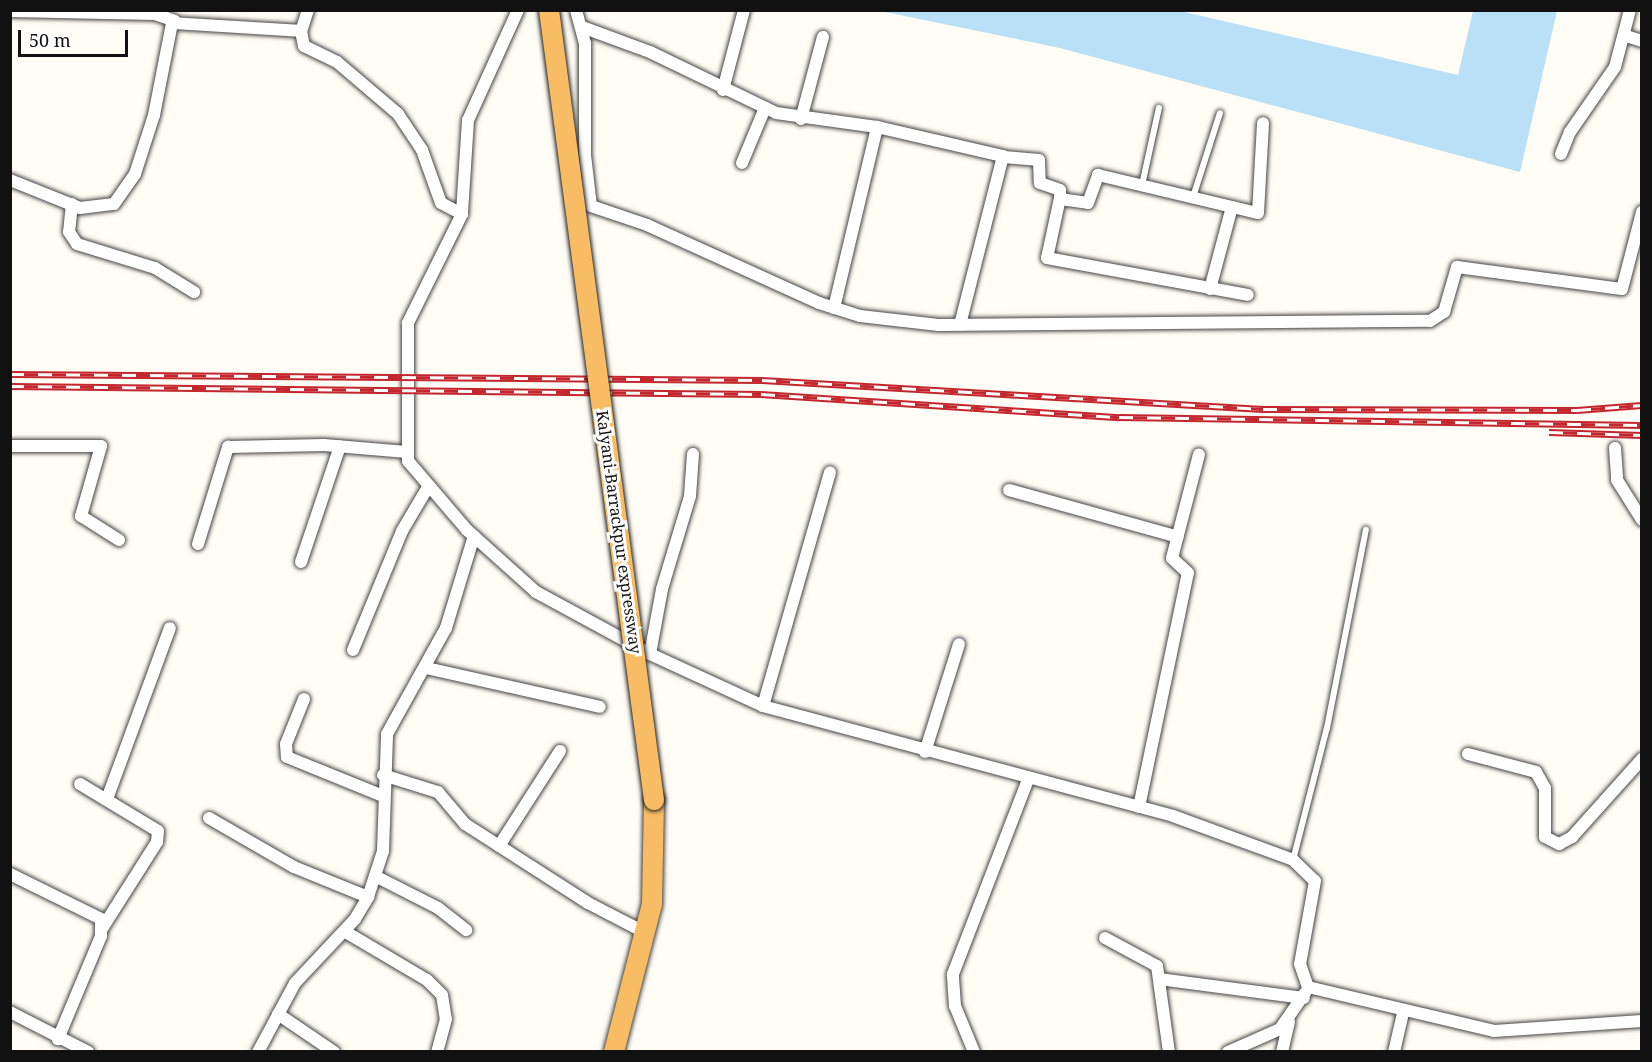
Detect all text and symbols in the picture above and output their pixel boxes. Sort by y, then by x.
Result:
scale bar [21,18,130,56]
text: 50 m [29,28,71,52]
street label: Kalyani-Barrackpur expressway [592,409,646,655]

